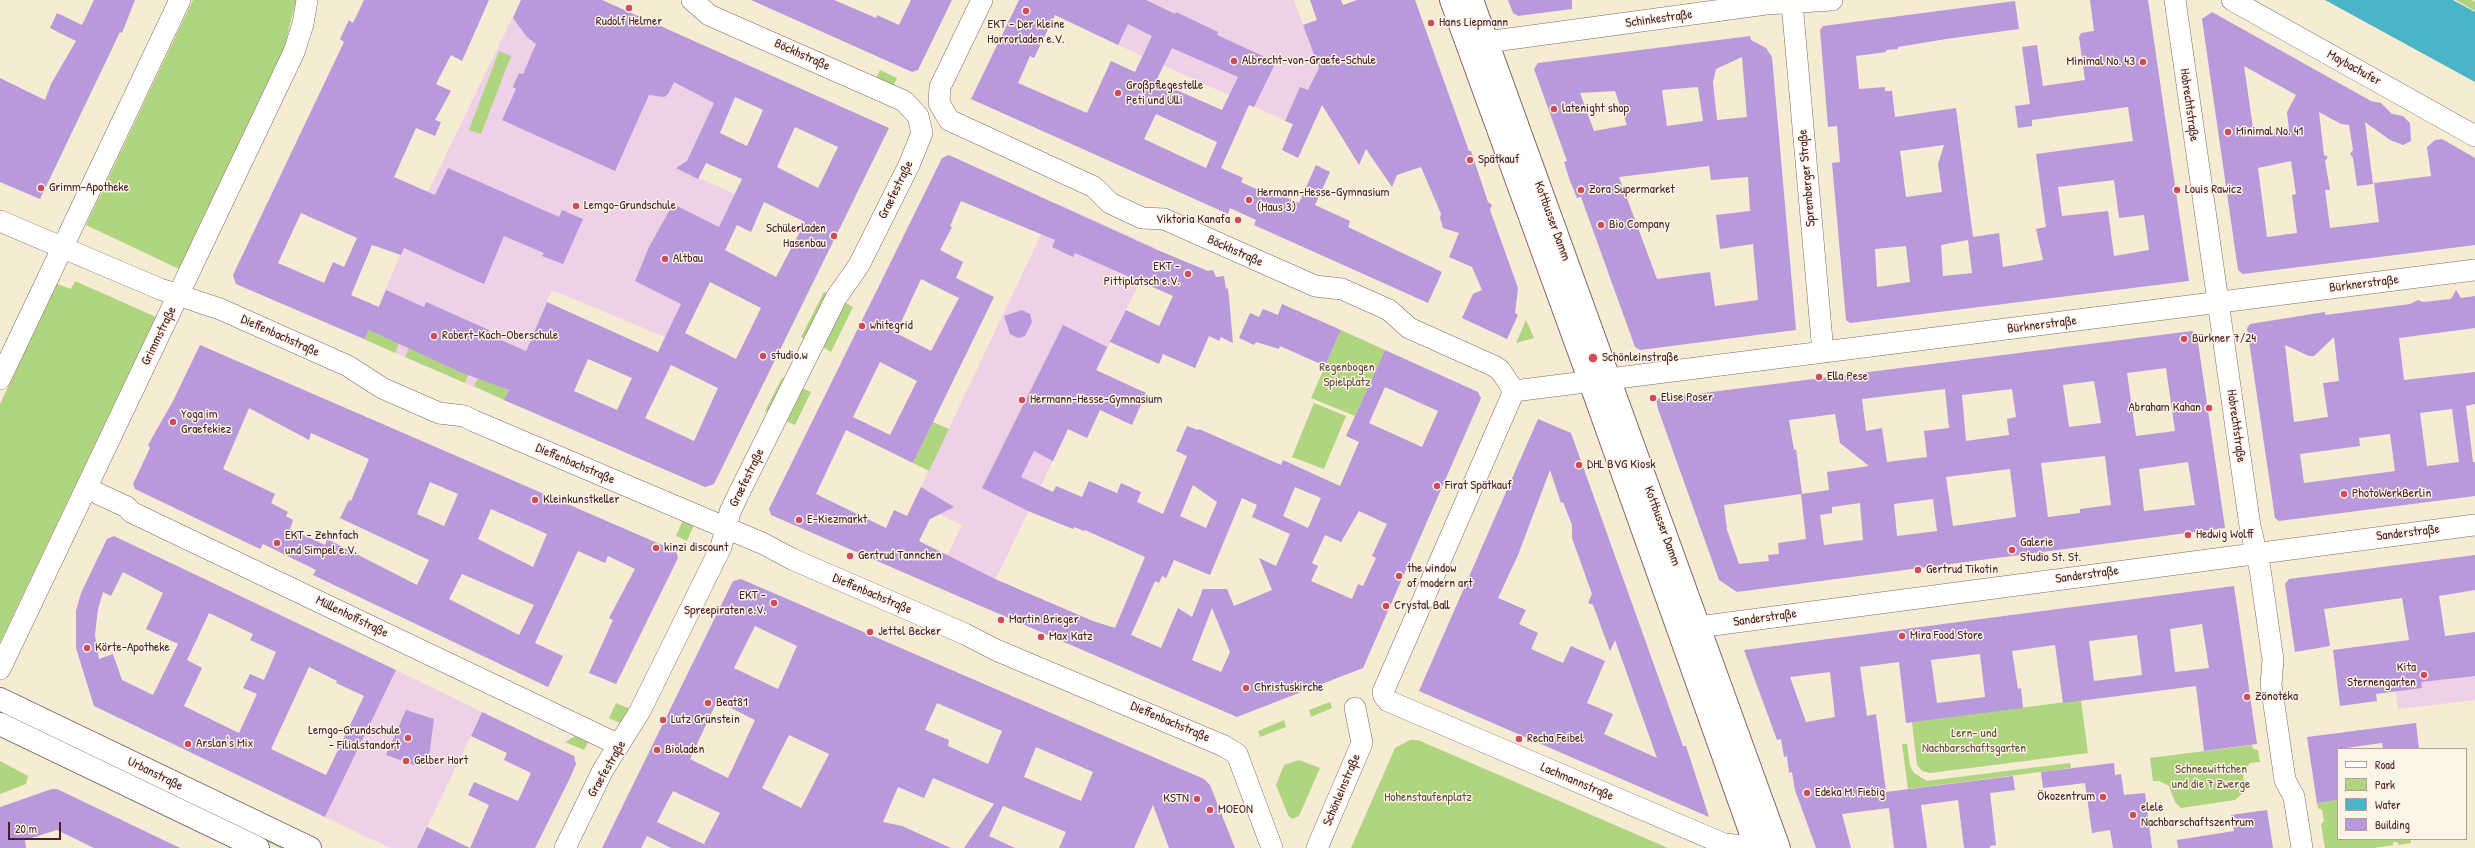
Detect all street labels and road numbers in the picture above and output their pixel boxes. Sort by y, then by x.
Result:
street label: Schinkestraße [1625,7,1693,31]
street label: Böckhstraße [772,36,832,74]
street label: Maybachufer [2324,47,2384,89]
street label: Hobrechtstraße [2176,68,2202,142]
street label: Spremberger Straße [1795,129,1819,227]
street label: Graefestraße [875,158,917,222]
street label: Kottbusser Damm [1530,179,1574,263]
street label: Böckhstraße [1205,232,1265,270]
street label: Bürknerstraße [2328,272,2400,296]
street label: Grimmstraße [138,304,180,368]
street label: Dieffenbachstraße [238,312,322,360]
street label: Bürknerstraße [2006,313,2078,337]
street label: Hobrechtstraße [2223,389,2249,463]
street label: Dieffenbachstraße [533,440,617,488]
street label: Graefestraße [726,446,768,510]
street label: Kottbusser Damm [1640,484,1684,568]
street label: Sanderstraße [2375,521,2441,545]
street label: Sanderstraße [2054,563,2120,587]
street label: Dieffenbachstraße [830,570,914,618]
street label: Müllenhoffstraße [313,593,391,641]
street label: Sanderstraße [1732,606,1798,630]
street label: Dieffenbachstraße [1128,698,1212,746]
street label: Graefestraße [584,738,630,800]
street label: Schönleinstraße [1320,752,1364,828]
street label: Urbanstraße [125,754,185,794]
street label: Lachmannstraße [1538,760,1616,804]

